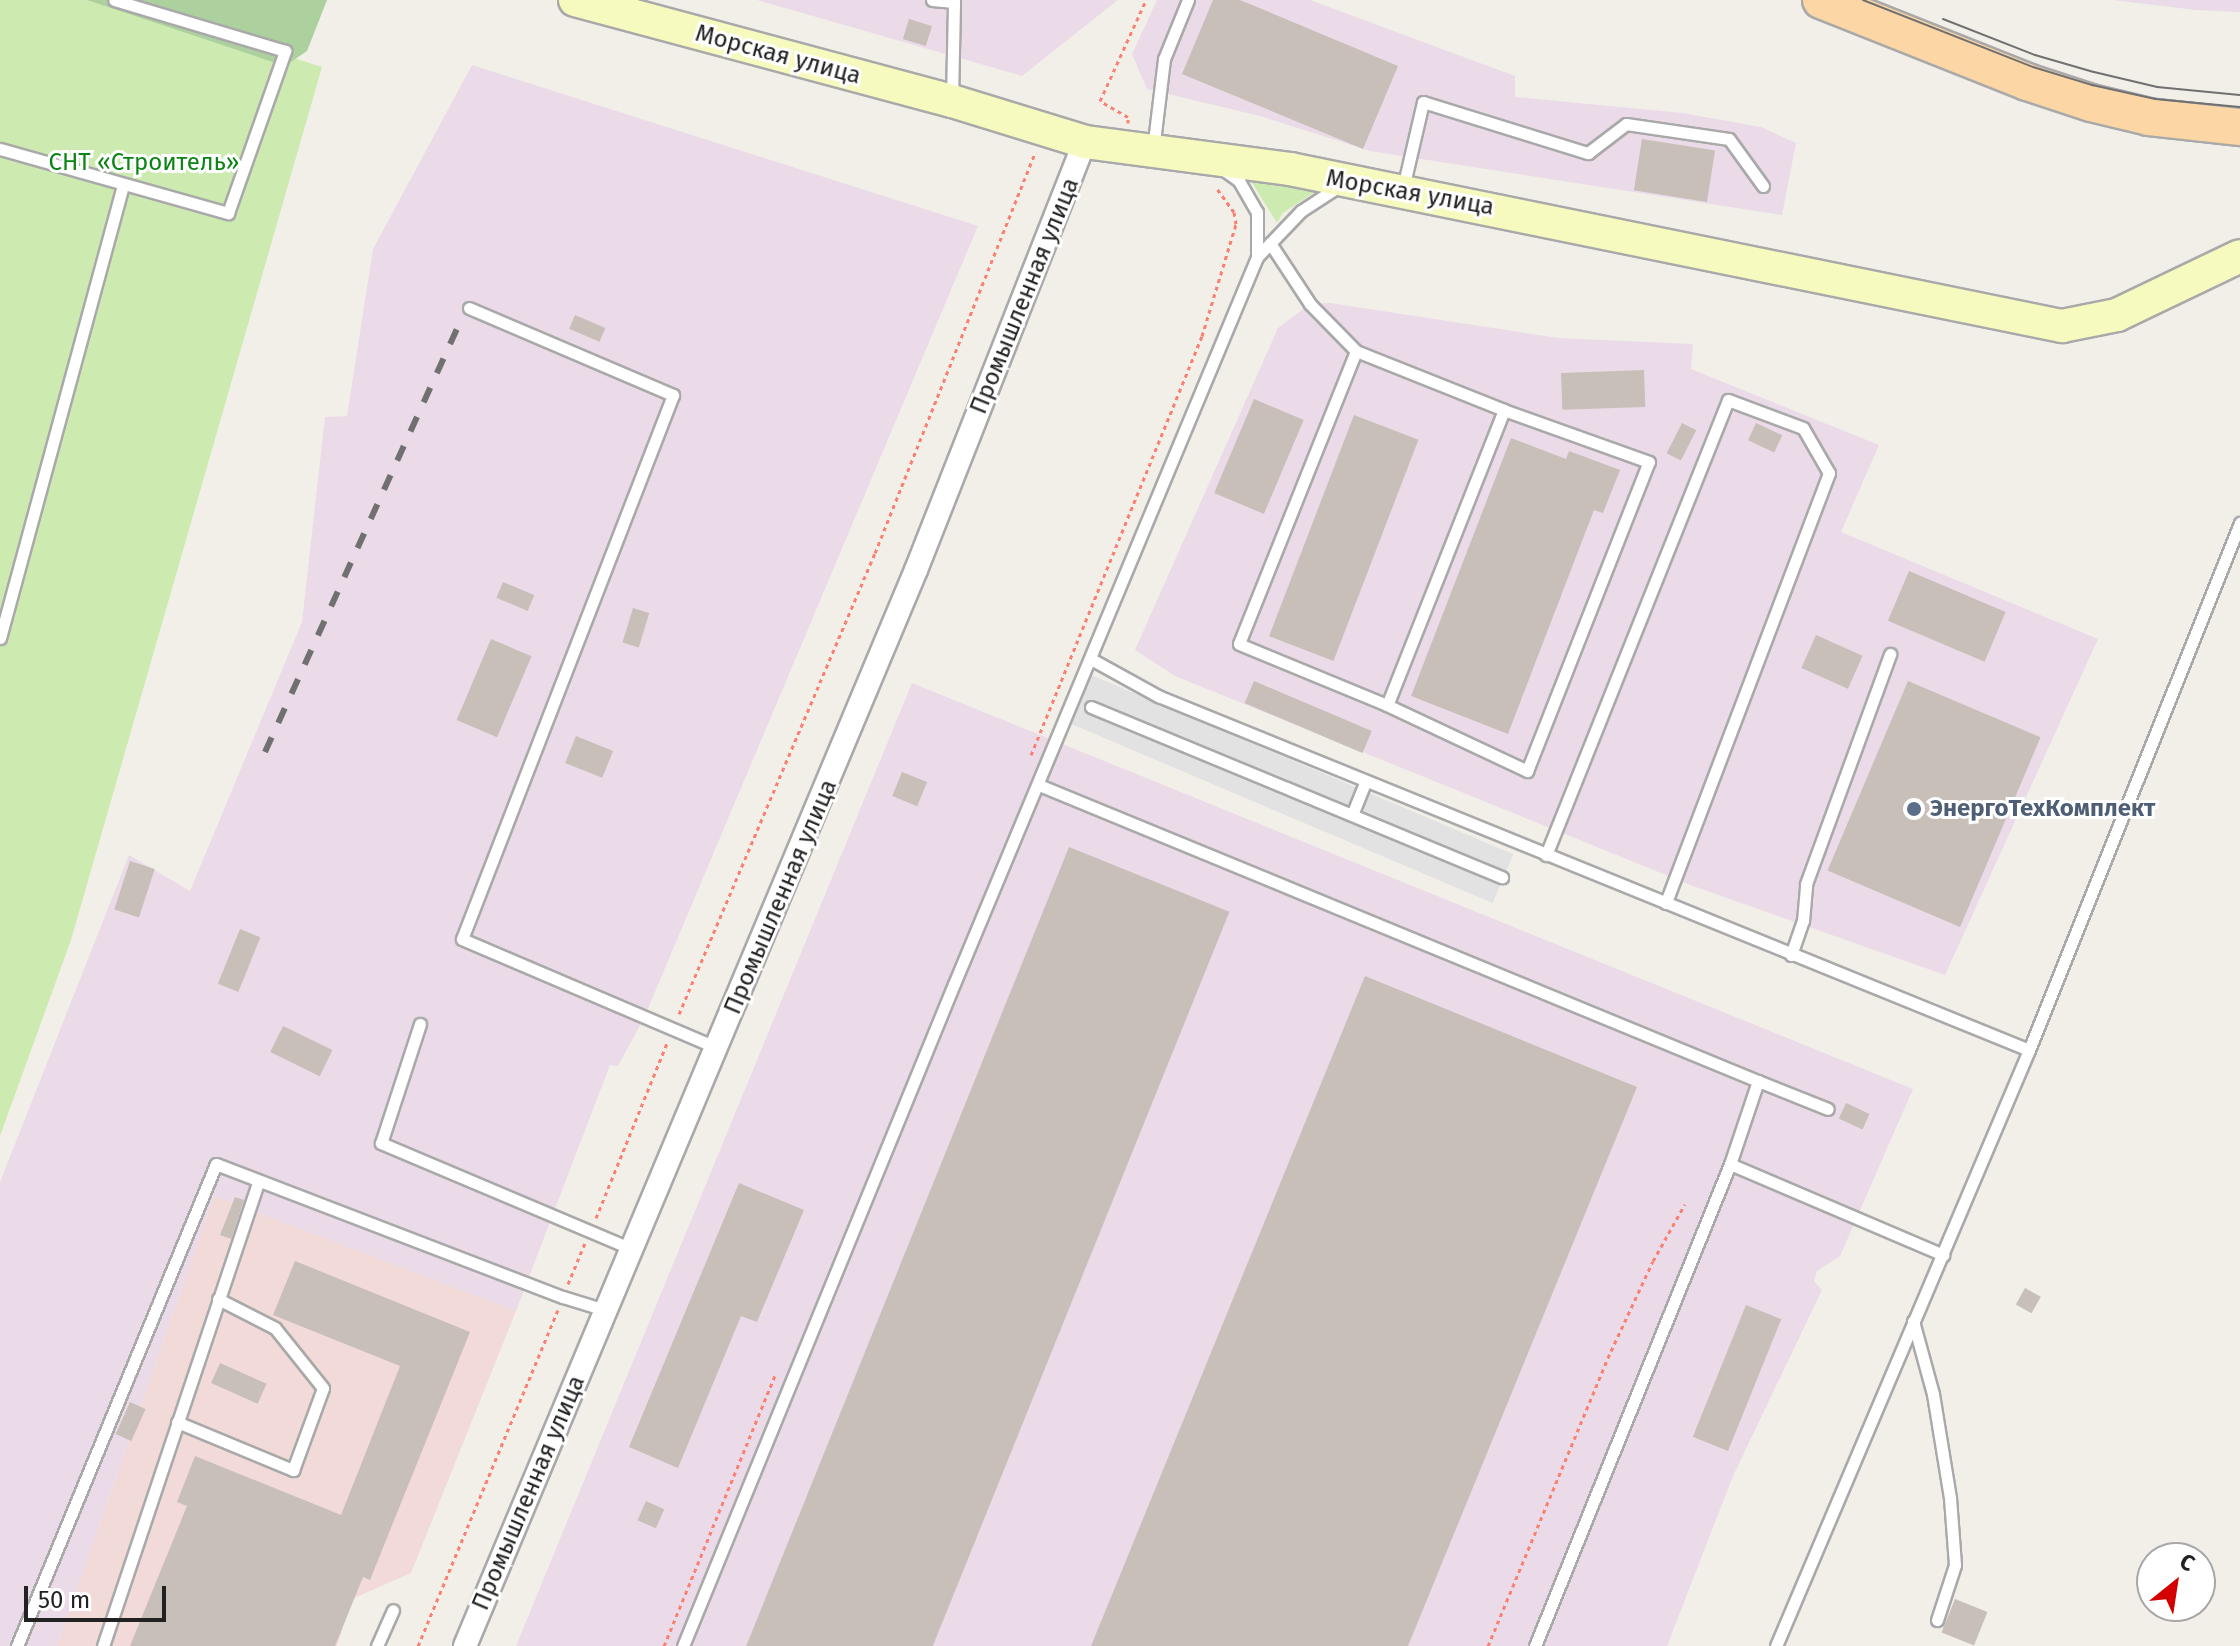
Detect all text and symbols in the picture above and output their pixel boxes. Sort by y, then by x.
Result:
street label: Морская улица [692,19,864,91]
park label: СНТ «Строитель» [49,149,239,177]
street label: Морская улица [1324,164,1496,222]
street label: Промышленная улица [964,174,1086,418]
street label: Промышленная улица [718,775,844,1019]
place label: ЭнергоТехКомплект [1930,795,2155,823]
marker: ЭнергоТехКомплект [1905,800,1923,818]
street label: Промышленная улица [466,1371,592,1615]
north arrow [2136,1542,2216,1622]
text: С [2175,1548,2199,1577]
scale bar [28,1570,170,1620]
text: 50 m [38,1586,90,1614]

